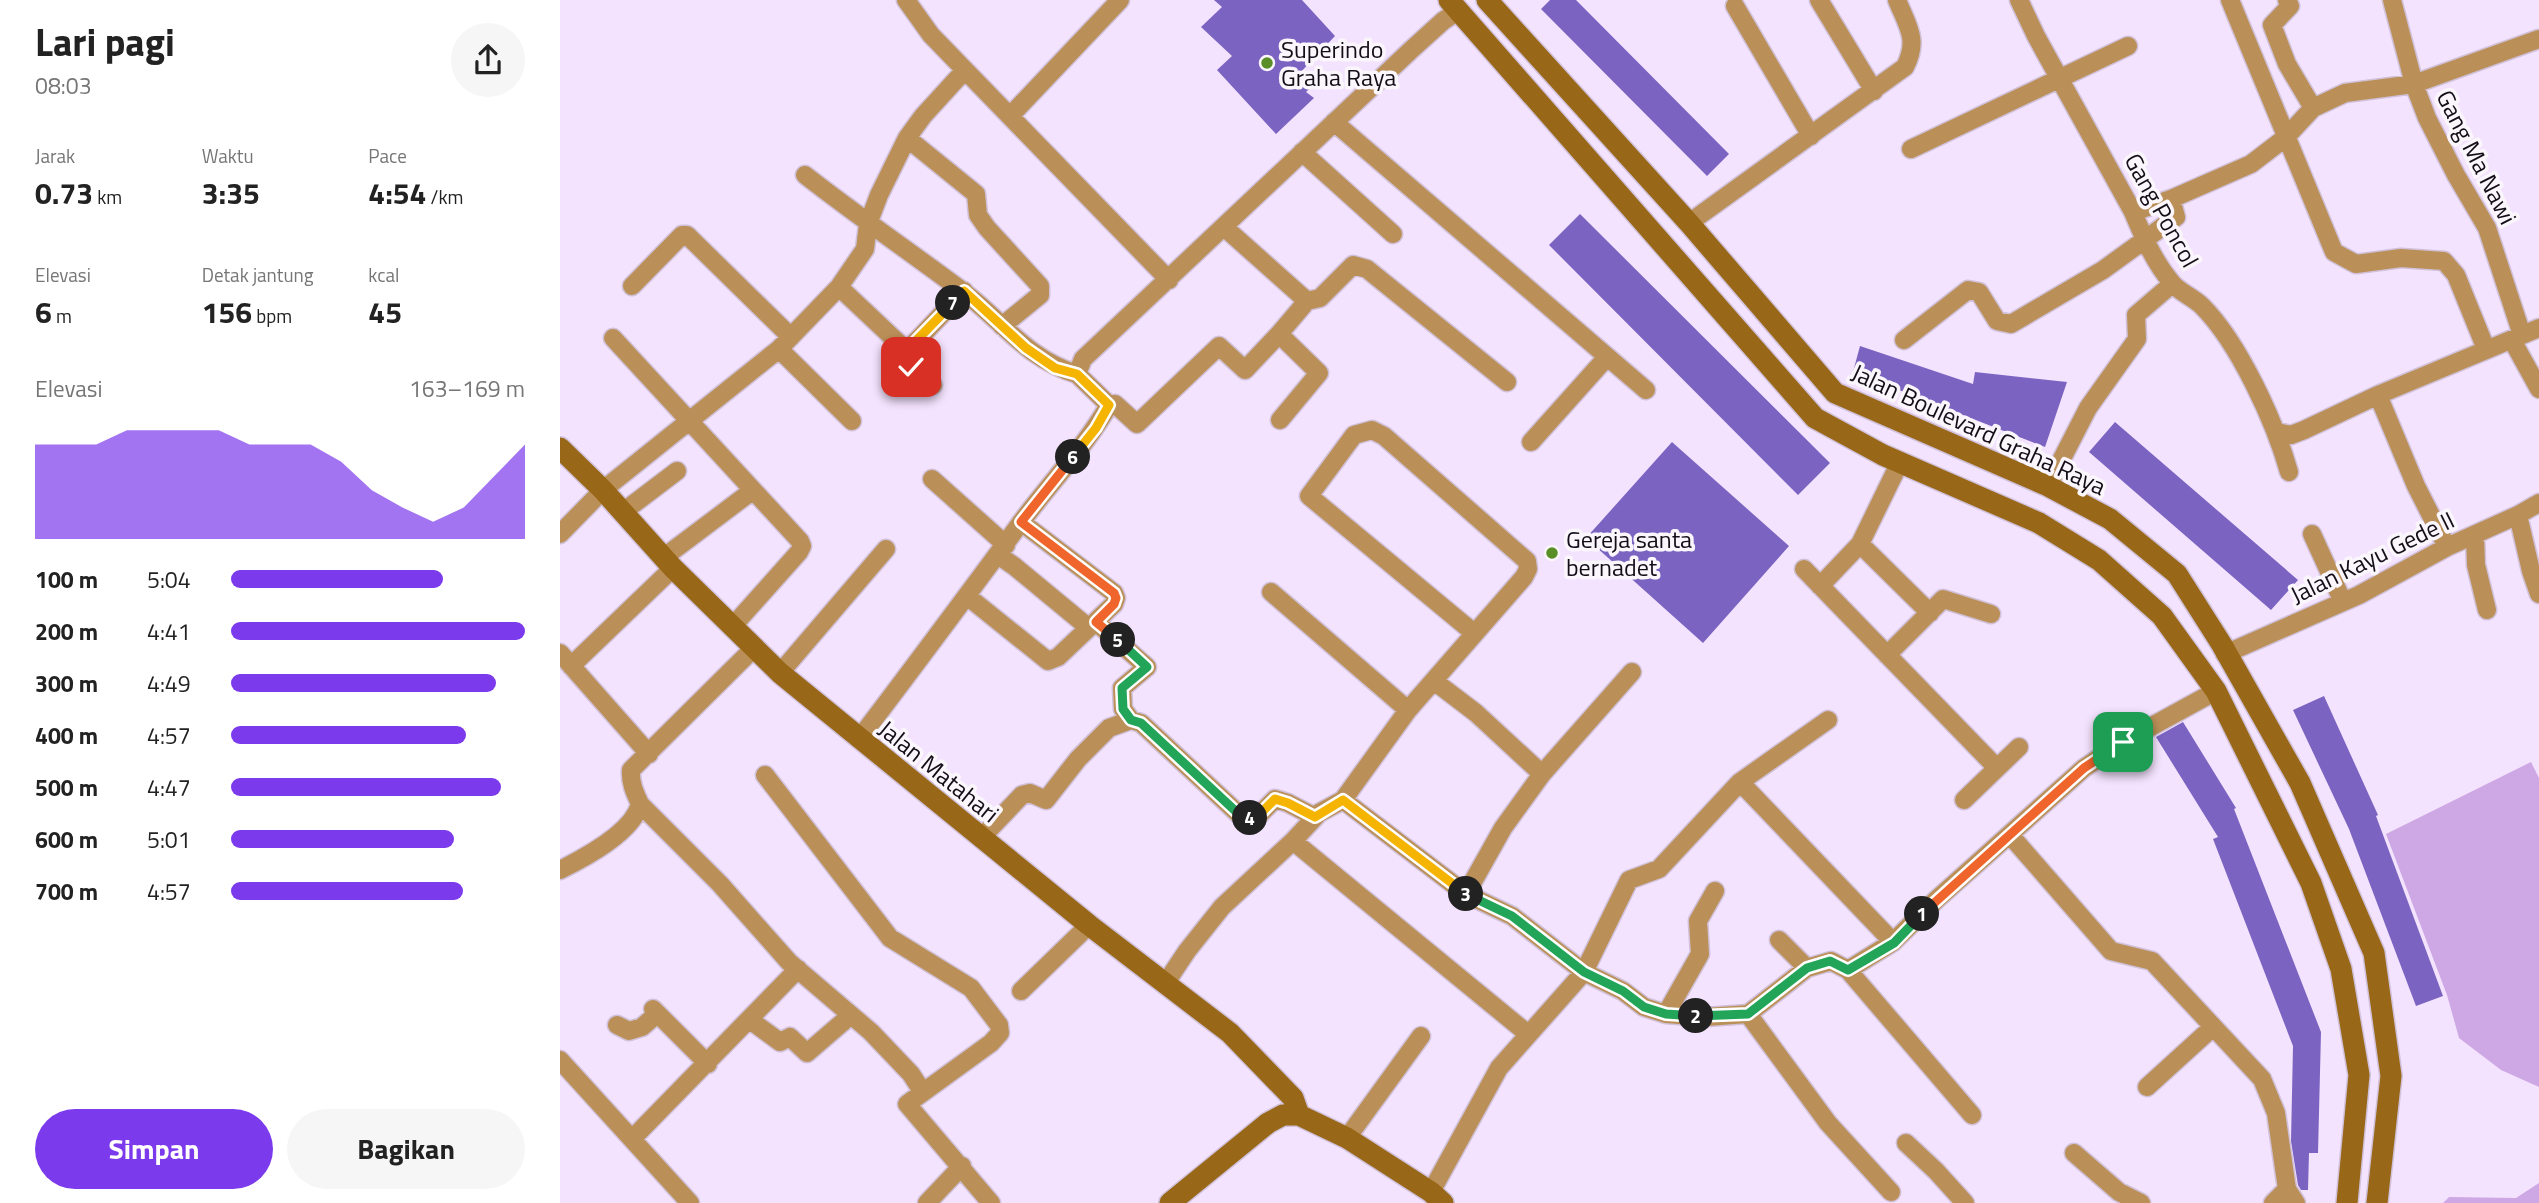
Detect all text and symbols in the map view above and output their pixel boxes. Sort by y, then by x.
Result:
text: Lari pagi [35,13,175,71]
button: share [451,23,525,97]
place label: Superindo Graha Raya [1281,31,1396,95]
marker: Superindo Graha Raya [1259,55,1275,71]
text: 08:03 [35,68,92,103]
street label: Gang Ma Nawi [2428,84,2526,230]
text: Jarak [35,141,75,170]
text: Waktu [202,141,254,170]
text: Pace [368,141,407,170]
street label: Gang Poncol [2116,146,2208,274]
text: 0.73 [35,170,93,216]
text: 3:35 [202,170,260,216]
text: 4:54 [368,170,426,216]
text: km [93,182,122,211]
text: /km [426,182,463,211]
text: Elevasi [35,260,91,289]
text: Detak jantung [202,260,313,289]
text: kcal [368,260,399,289]
pin: 7 [936,286,970,320]
text: 7 [947,288,958,317]
text: 6 [35,289,52,335]
text: 156 [202,289,252,335]
text: 45 [368,289,402,335]
text: m [52,301,72,330]
text: bpm [252,301,292,330]
pin [881,337,941,397]
icon: check [892,348,930,386]
street label: Jalan Boulevard Graha Raya [1846,354,2112,504]
text: Elevasi [35,371,103,406]
text: 163–169 m [409,371,525,406]
pin: 6 [1056,440,1090,475]
text: 6 [1067,442,1078,471]
street label: Jalan Kayu Gede II [2284,502,2460,612]
place label: Gereja santa bernadet [1566,521,1692,585]
marker: Gereja santa bernadet [1544,545,1560,561]
text: 100 m [35,562,98,597]
text: 5:04 [147,562,191,597]
text: 200 m [35,614,98,649]
text: 4:41 [147,614,191,649]
pin: 5 [1100,622,1136,658]
text: 5 [1112,625,1123,654]
text: 300 m [35,666,98,701]
text: 4:49 [147,666,191,701]
street label: Jalan Matahari [871,711,1007,831]
pin [2093,712,2153,772]
text: 400 m [35,718,98,753]
text: 4:57 [147,718,191,753]
icon: arrive [2104,723,2142,761]
text: 500 m [35,770,98,805]
text: 4:47 [147,770,191,805]
pin: 4 [1232,800,1268,836]
text: 4 [1244,803,1255,832]
text: 600 m [35,822,98,857]
text: 5:01 [147,822,191,857]
text: 700 m [35,874,98,909]
text: 4:57 [147,874,191,909]
pin: 3 [1448,876,1483,912]
text: 3 [1460,879,1471,908]
pin: 1 [1904,897,1940,932]
text: 1 [1916,899,1927,928]
pin: 2 [1678,998,1714,1034]
text: 2 [1690,1001,1701,1030]
button: Simpan [35,1109,273,1189]
button: Bagikan [287,1109,525,1189]

